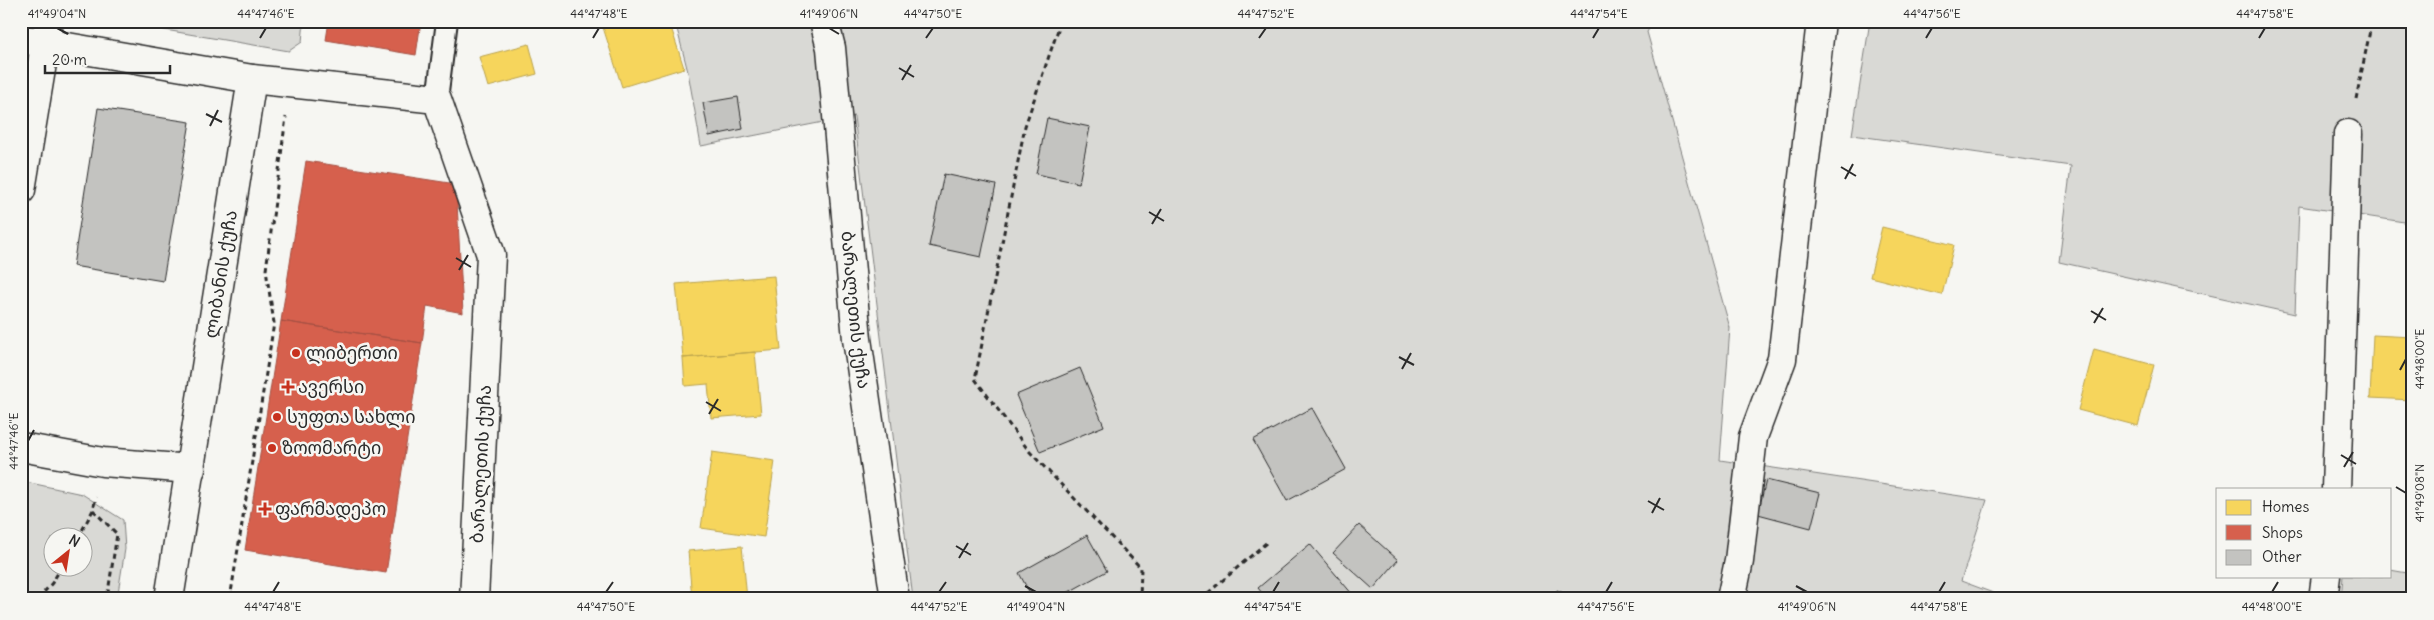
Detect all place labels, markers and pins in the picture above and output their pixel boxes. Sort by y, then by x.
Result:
place label: ლიბერთი [306,341,398,364]
marker: ლიბერთი [290,347,302,359]
place label: ავერსი [298,375,364,398]
marker: ავერსი [282,381,294,393]
place label: სუფთა სახლი [287,405,415,428]
marker: სუფთა სახლი [271,411,283,423]
place label: ზოომარტი [282,436,381,459]
marker: ზოომარტი [266,442,278,454]
place label: ფარმადეპო [275,497,386,520]
marker: ფარმადეპო [259,503,271,515]

